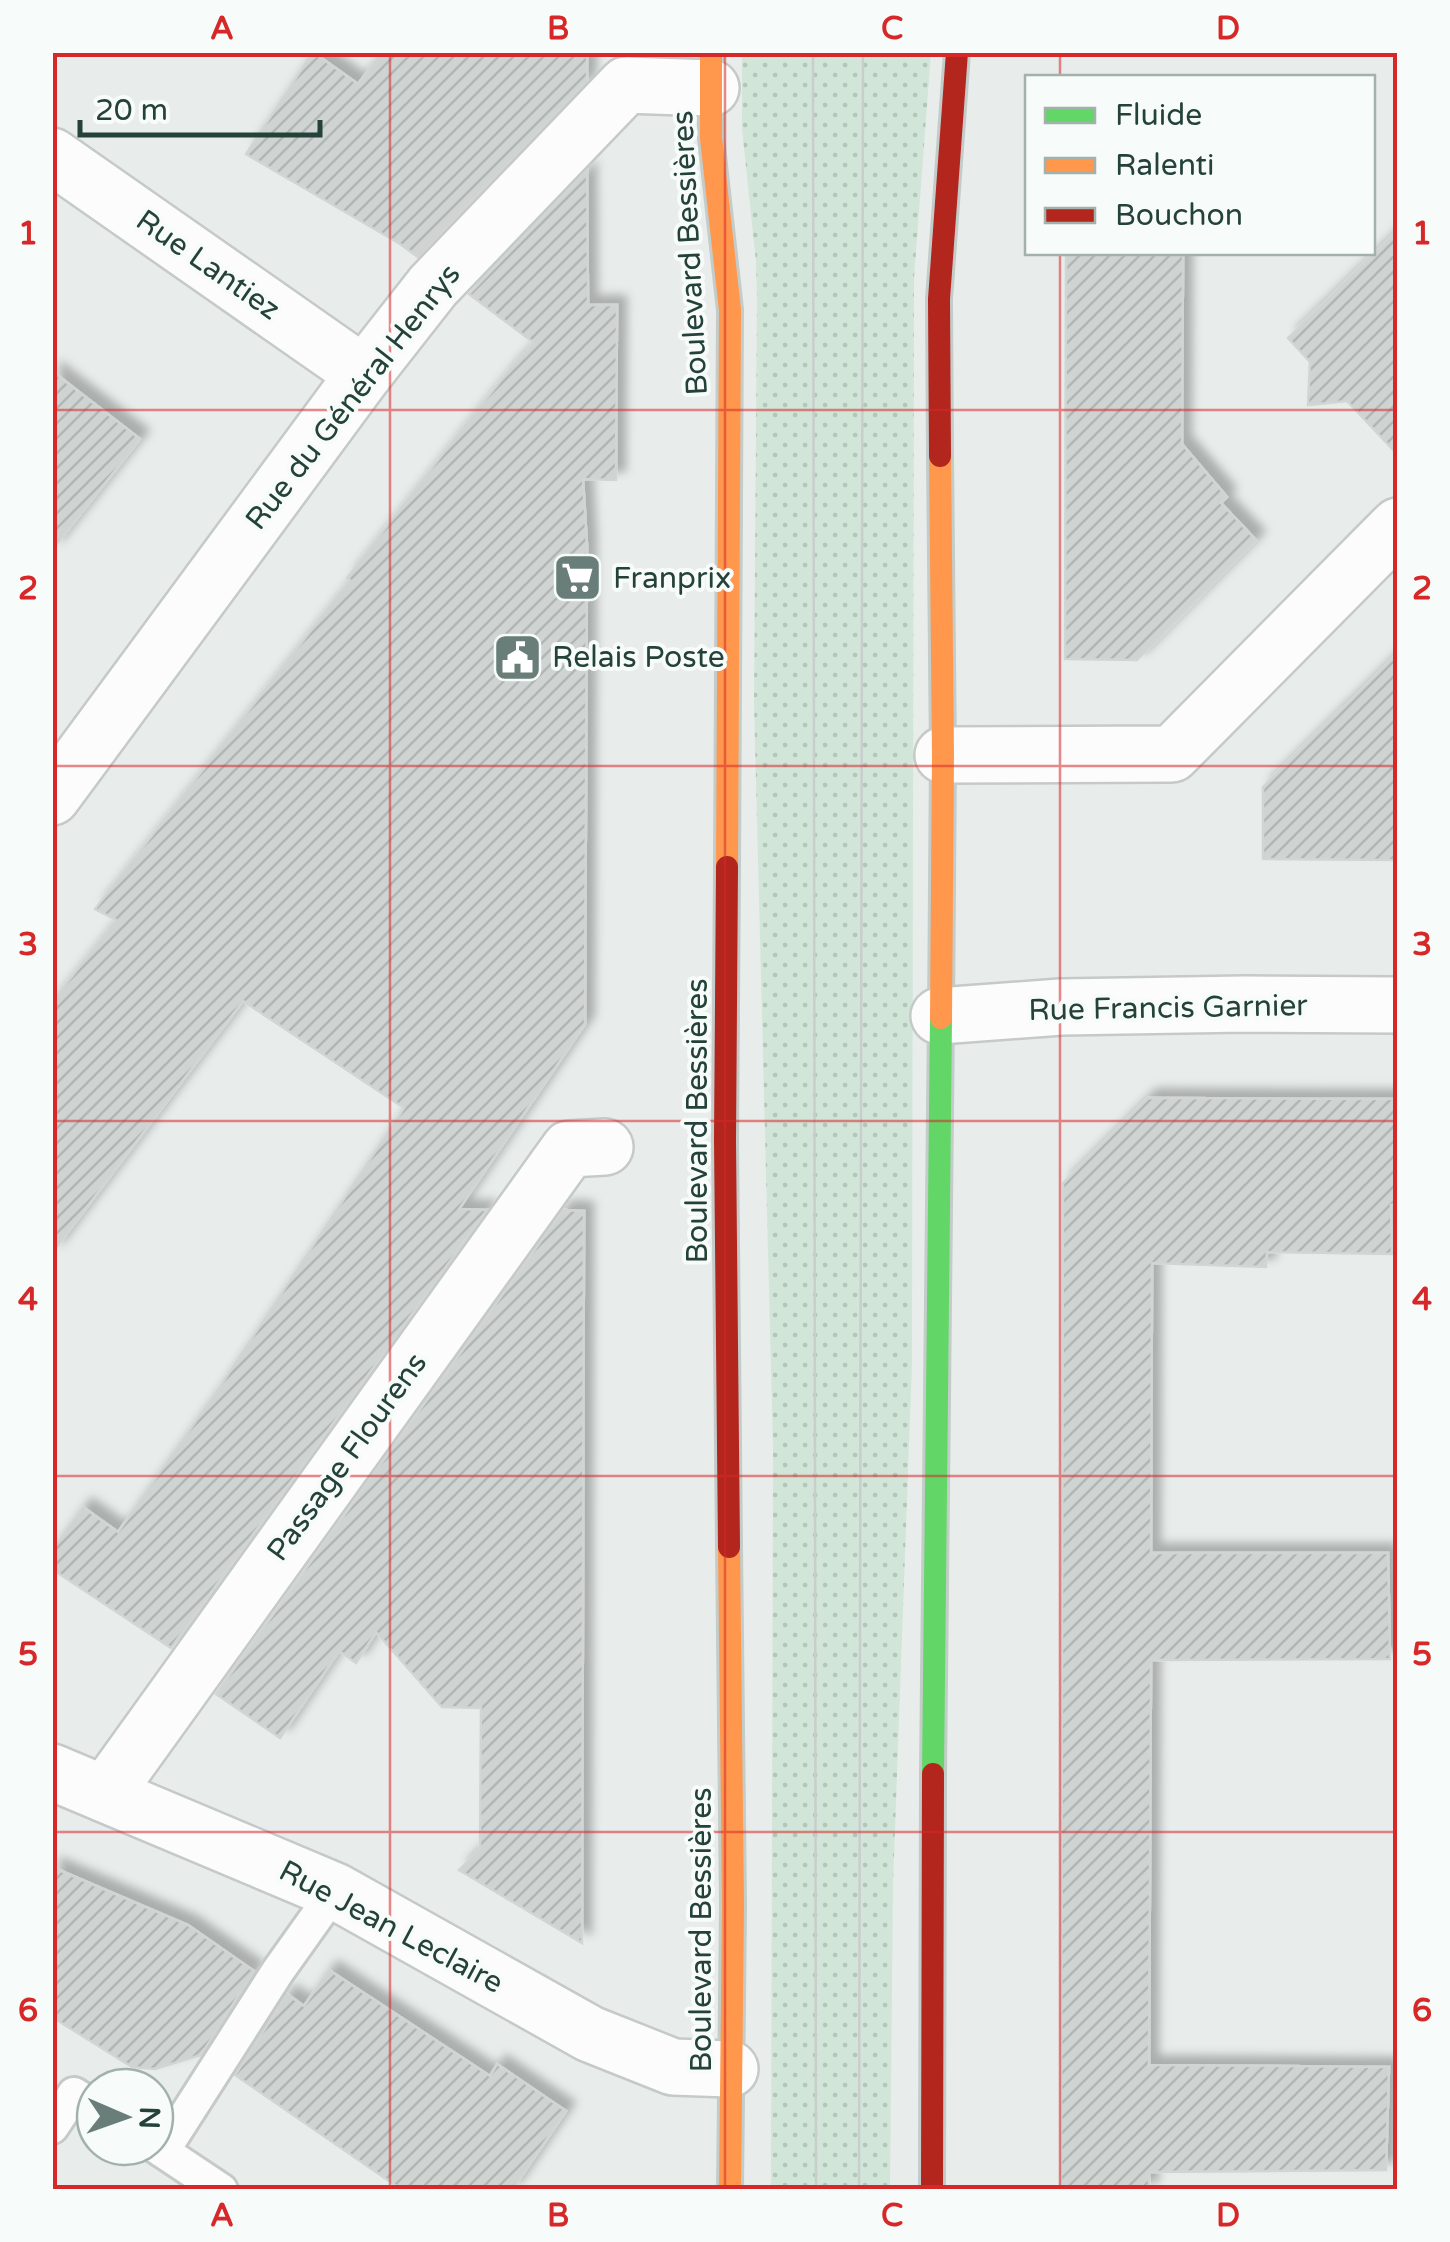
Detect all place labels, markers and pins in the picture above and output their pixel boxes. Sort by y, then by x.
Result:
supermarket icon: Franprix [552,552,604,604]
place label: Franprix [613,560,731,597]
public building icon: Relais Poste [491,631,543,683]
place label: Relais Poste [552,639,725,676]

